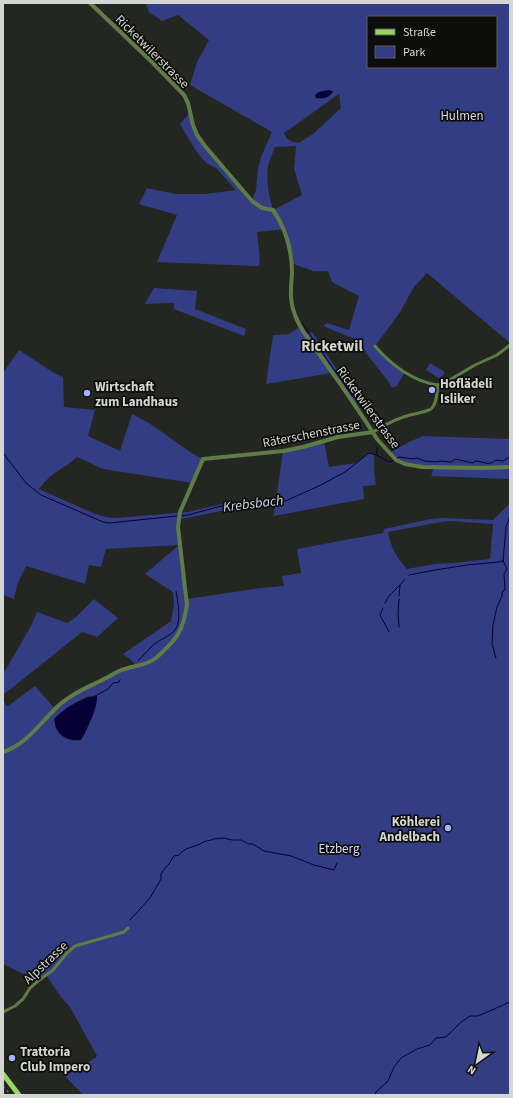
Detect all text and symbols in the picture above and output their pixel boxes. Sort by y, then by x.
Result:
street label: Ricketwilerstrasse [111,11,193,93]
legend [367,16,497,68]
text: Straße [403,24,436,41]
text: Park [403,44,425,61]
park label: Hulmen [440,107,484,125]
district label: Ricketwil [301,336,364,357]
street label: Ricketwilerstrasse [332,363,404,452]
place label: Hoflädeli Isliker [440,375,492,408]
place label: Wirtschaft zum Landhaus [95,378,178,411]
marker: Hoflädeli Isliker [427,385,437,395]
marker: Wirtschaft zum Landhaus [82,388,92,398]
street label: Räterschenstrasse [261,416,361,452]
water label: Krebsbach [222,490,284,518]
place label: Köhlerei Andelbach [379,813,440,846]
marker: Köhlerei Andelbach [443,823,453,833]
park label: Etzberg [318,840,360,858]
street label: Alpstrasse [20,937,72,988]
north arrow [457,1042,497,1082]
place label: Trattoria Club Impero [20,1043,90,1076]
marker: Trattoria Club Impero [7,1053,17,1063]
text: N [465,1062,479,1078]

